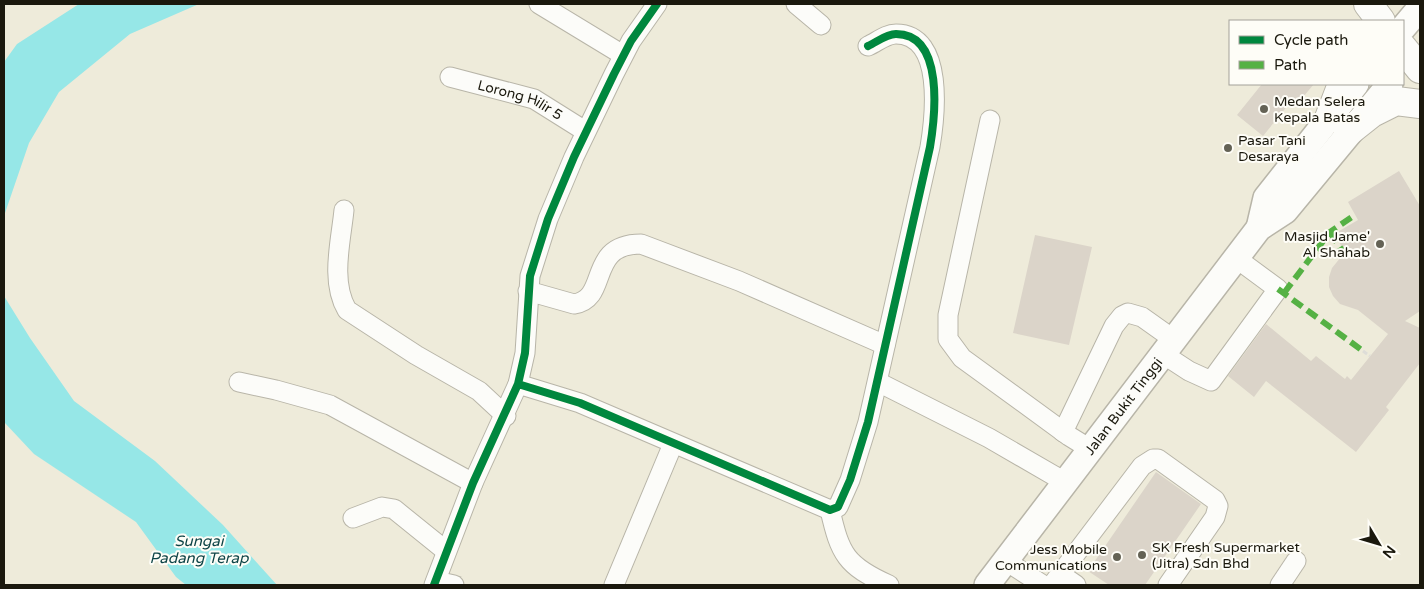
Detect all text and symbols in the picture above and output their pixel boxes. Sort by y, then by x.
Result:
legend [1229,20,1404,85]
text: Cycle path [1274,31,1348,49]
text: Path [1274,56,1307,74]
street label: Lorong Hilir 5 [476,77,566,124]
place label: Medan Selera Kepala Batas [1274,93,1365,126]
marker: Medan Selera Kepala Batas [1258,103,1270,115]
place label: Pasar Tani Desaraya [1238,132,1306,165]
marker: Pasar Tani Desaraya [1222,142,1234,154]
place label: Masjid Jame' Al Shahab [1284,228,1370,261]
marker: Masjid Jame' Al Shahab [1374,238,1386,250]
street label: Jalan Bukit Tinggi [1081,354,1166,458]
north arrow [1354,519,1404,569]
water label: Sungai Padang Terap [150,532,250,567]
place label: SK Fresh Supermarket (Jitra) Sdn Bhd [1152,539,1300,572]
place label: Jess Mobile Communications [995,541,1107,574]
text: N [1379,542,1399,561]
marker: SK Fresh Supermarket (Jitra) Sdn Bhd [1136,549,1148,561]
marker: Jess Mobile Communications [1111,551,1123,563]

